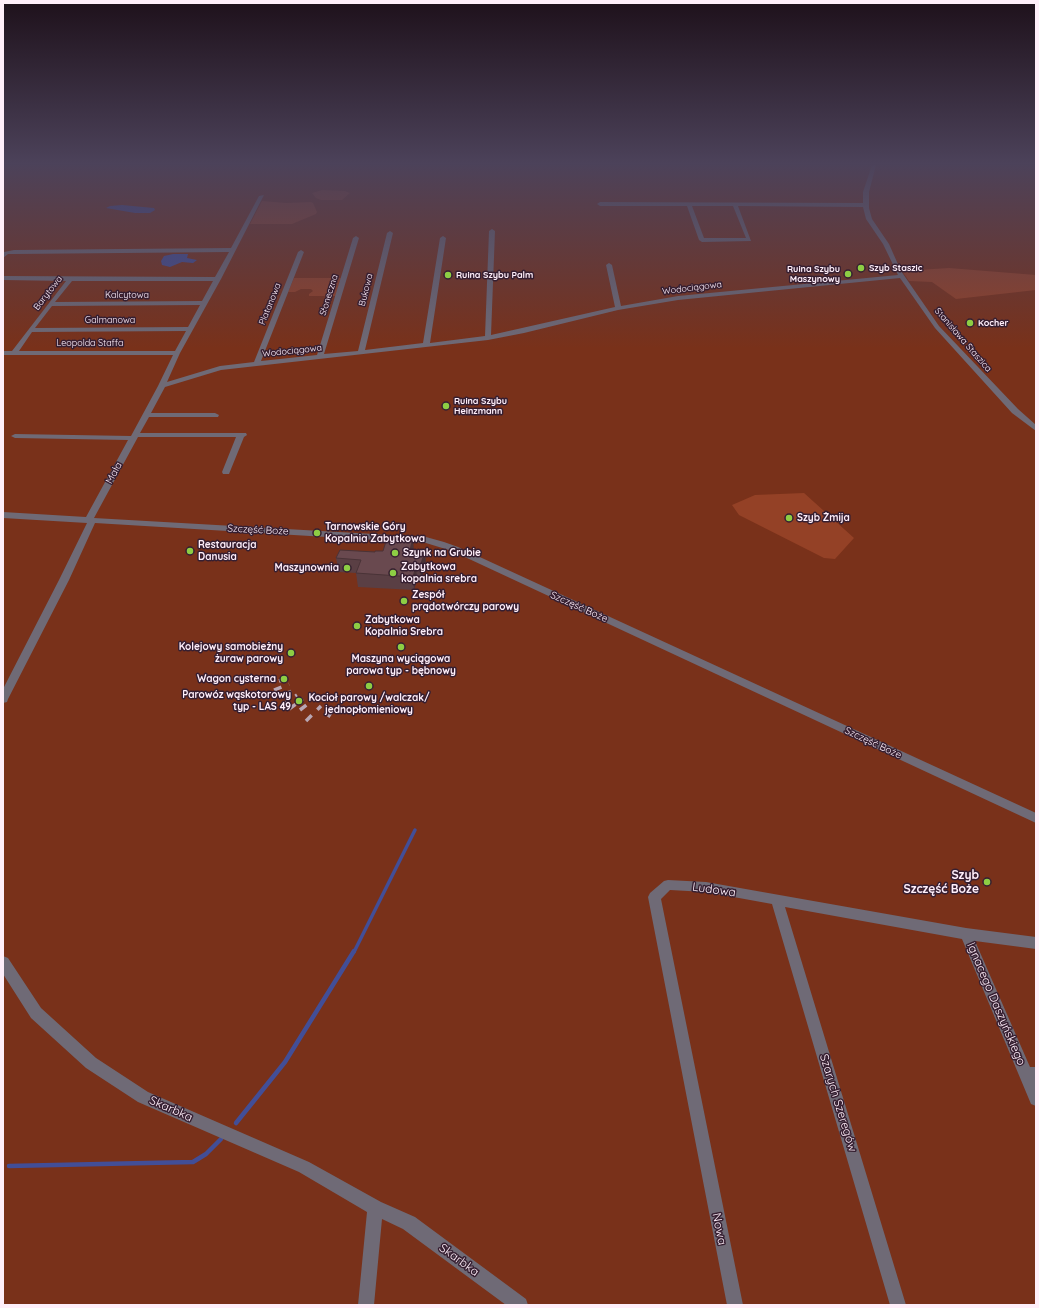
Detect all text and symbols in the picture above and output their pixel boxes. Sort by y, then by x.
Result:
marker: Szyb Staszic [856,263,866,273]
place label: Szyb Staszic [869,263,922,273]
place label: Ruina Szybu Maszynowy [787,264,840,285]
marker: Ruina Szybu Maszynowy [843,269,853,279]
marker: Ruina Szybu Palm [443,270,453,280]
place label: Ruina Szybu Palm [456,270,533,280]
street label: Słoneczna [318,273,340,317]
street label: Bukowa [357,273,375,307]
street label: Barytowa [31,274,65,312]
street label: Wodociągowa [662,279,722,297]
street label: Platanowa [257,281,283,327]
street label: Kalcytowa [105,290,149,300]
street label: Stanisława Staszica [932,306,994,374]
street label: Galmanowa [85,315,135,325]
marker: Kocher [965,318,975,328]
place label: Kocher [978,318,1008,328]
street label: Leopolda Staffa [56,338,124,348]
street label: Wodociągowa [262,342,322,360]
place label: Ruina Szybu Heinzmann [454,396,507,417]
marker: Ruina Szybu Heinzmann [441,401,451,411]
street label: Mała [103,460,125,486]
place label: Szyb Żmija [797,512,850,524]
marker: Szyb Żmija [784,513,794,523]
place label: Tarnowskie Góry Kopalnia Zabytkowa [325,521,425,544]
street label: Szczęść Boże [227,522,289,538]
marker: Tarnowskie Góry Kopalnia Zabytkowa [312,528,322,538]
place label: Restauracja Danusia [198,539,256,562]
marker: Restauracja Danusia [185,546,195,556]
place label: Szynk na Grubie [403,547,481,559]
marker: Szynk na Grubie [390,548,400,558]
place label: Zabytkowa kopalnia srebra [401,561,477,584]
place label: Maszynownia [275,562,339,574]
marker: Maszynownia [342,563,352,573]
marker: Zabytkowa kopalnia srebra [388,568,398,578]
place label: Zespół prądotwórczy parowy [412,589,519,612]
street label: Szczęść Boże [549,589,609,625]
marker: Zespół prądotwórczy parowy [399,596,409,606]
place label: Zabytkowa Kopalnia Srebra [365,614,443,638]
marker: Zabytkowa Kopalnia Srebra [352,621,362,631]
place label: Kolejowy samobieżny żuraw parowy [179,641,283,664]
marker: Maszyna wyciągowa parowa typ - bębnowy [396,642,406,652]
marker: Kolejowy samobieżny żuraw parowy [286,648,296,658]
place label: Maszyna wyciągowa parowa typ - bębnowy [346,653,456,676]
place label: Wagon cysterna [197,673,276,685]
marker: Wagon cysterna [279,674,289,684]
marker: Kocioł parowy /walczak/ jednopłomieniowy [364,681,374,691]
place label: Parowóz wąskotorowy typ - LAS 49 [182,689,291,712]
place label: Kocioł parowy /walczak/ jednopłomieniowy [308,692,430,716]
marker: Parowóz wąskotorowy typ - LAS 49 [294,696,304,706]
street label: Szczęść Boże [843,725,903,761]
place label: Szyb Szczęść Boże [904,868,979,896]
marker: Szyb Szczęść Boże [982,877,992,887]
street label: Ludowa [691,880,737,900]
street label: Ignacego Daszyńskiego [964,940,1028,1068]
street label: Szarych Szeregów [816,1052,860,1154]
street label: Skarbka [147,1093,195,1125]
street label: Nowa [709,1212,729,1246]
street label: Skarbka [436,1241,482,1279]

